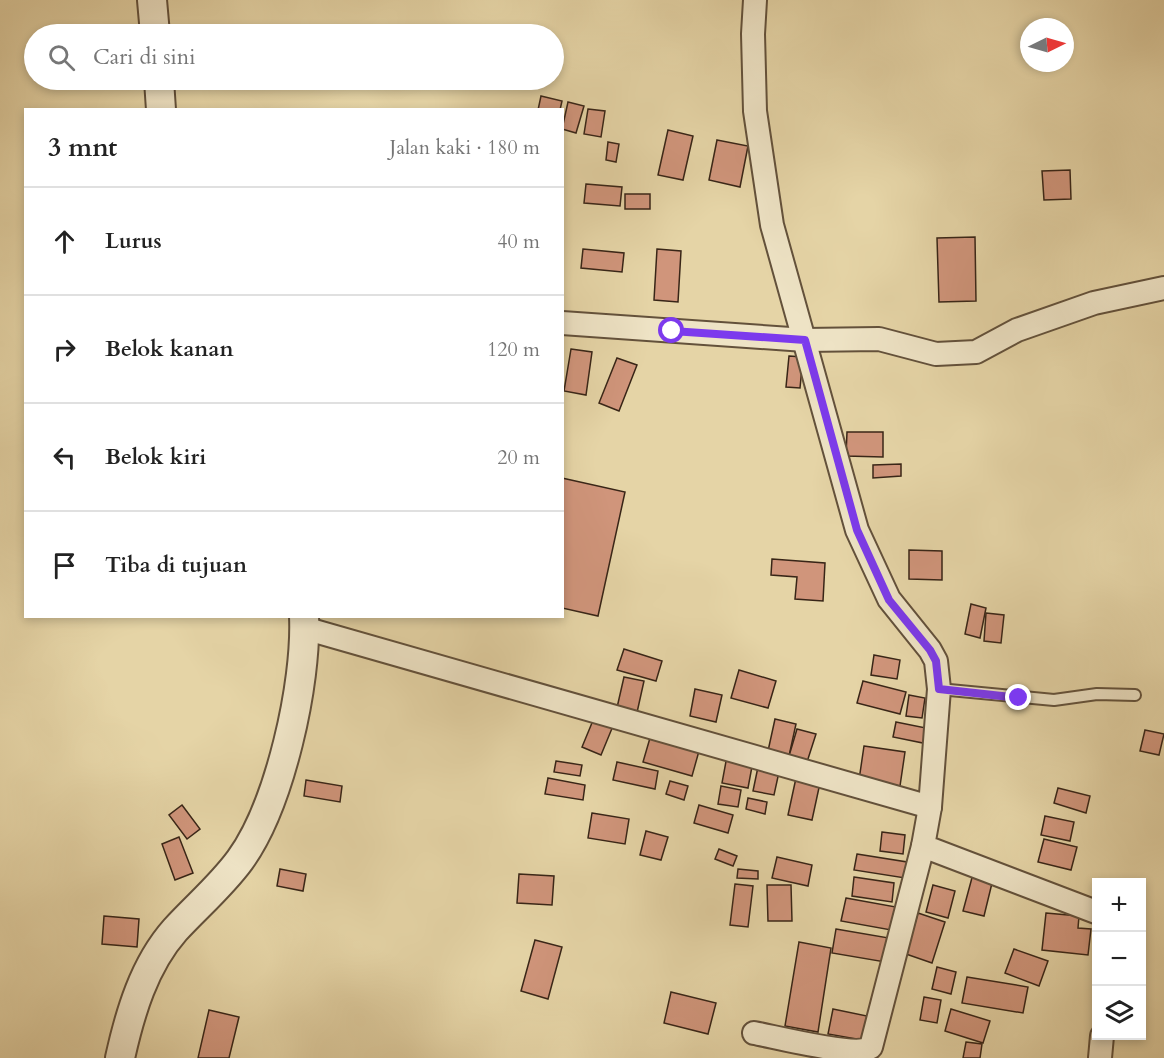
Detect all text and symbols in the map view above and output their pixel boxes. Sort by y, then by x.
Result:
north arrow [1020,18,1074,72]
search box [24,24,564,90]
icon: search [45,41,78,74]
text: Cari di sini [93,42,196,72]
text: 3 mnt [48,130,117,165]
text: Jalan kaki · 180 m [390,134,540,161]
icon: ahead [48,225,81,258]
text: Lurus [105,226,162,256]
text: 40 m [497,228,540,255]
route start [658,317,684,343]
icon: right [48,333,81,366]
text: Belok kanan [105,334,234,364]
text: 120 m [487,336,540,363]
icon: left [48,441,81,474]
text: Belok kiri [105,442,206,472]
text: 20 m [497,444,540,471]
icon: arrive [48,549,81,582]
text: Tiba di tujuan [105,550,247,580]
route end [1005,684,1031,710]
map controls [1092,878,1146,1040]
button: + [1092,878,1146,932]
button: − [1092,932,1146,986]
button: layers [1092,986,1146,1040]

